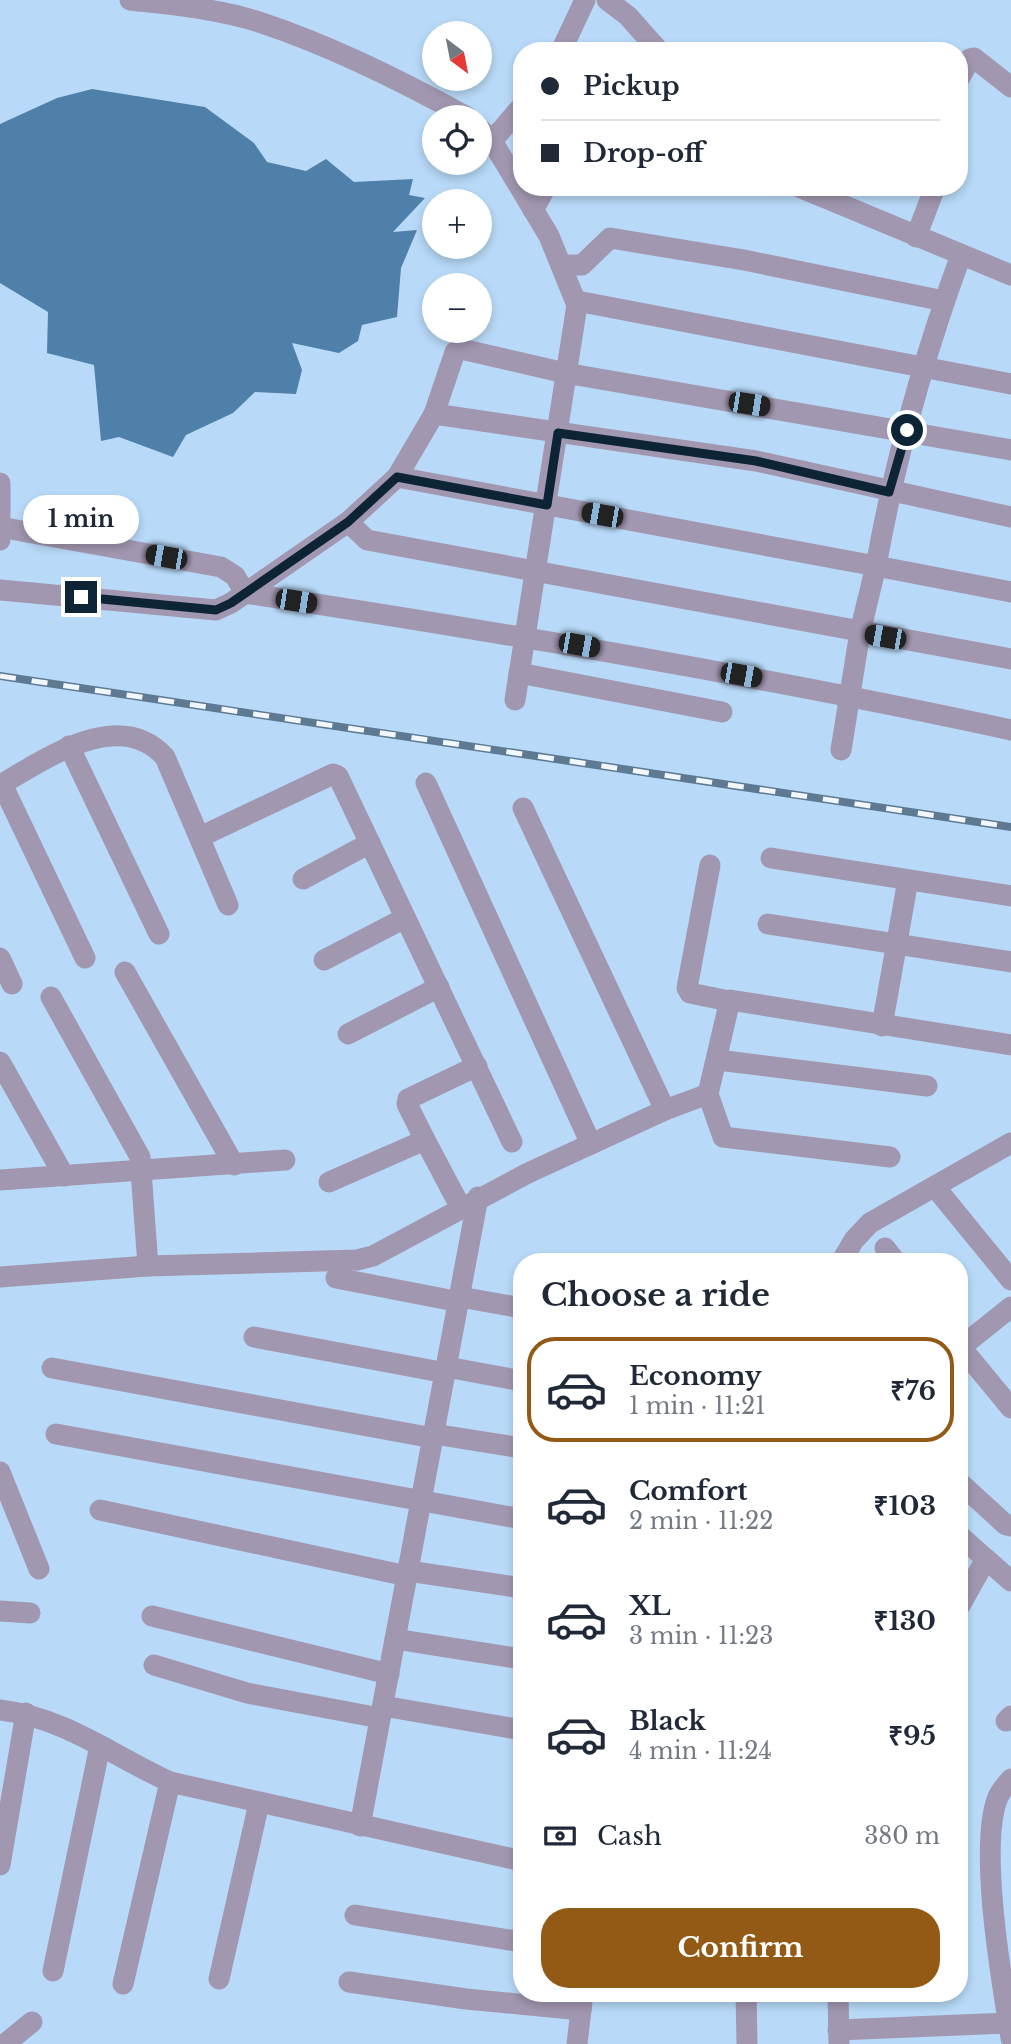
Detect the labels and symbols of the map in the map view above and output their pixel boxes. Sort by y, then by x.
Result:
north arrow [422,21,492,91]
car [727,390,772,418]
route start [891,414,923,446]
callout: 1 min [23,496,139,544]
car [580,501,625,529]
car [144,543,189,571]
route end [65,581,97,613]
car [274,587,319,615]
car [863,623,908,651]
car [557,631,602,659]
car [719,661,764,689]

